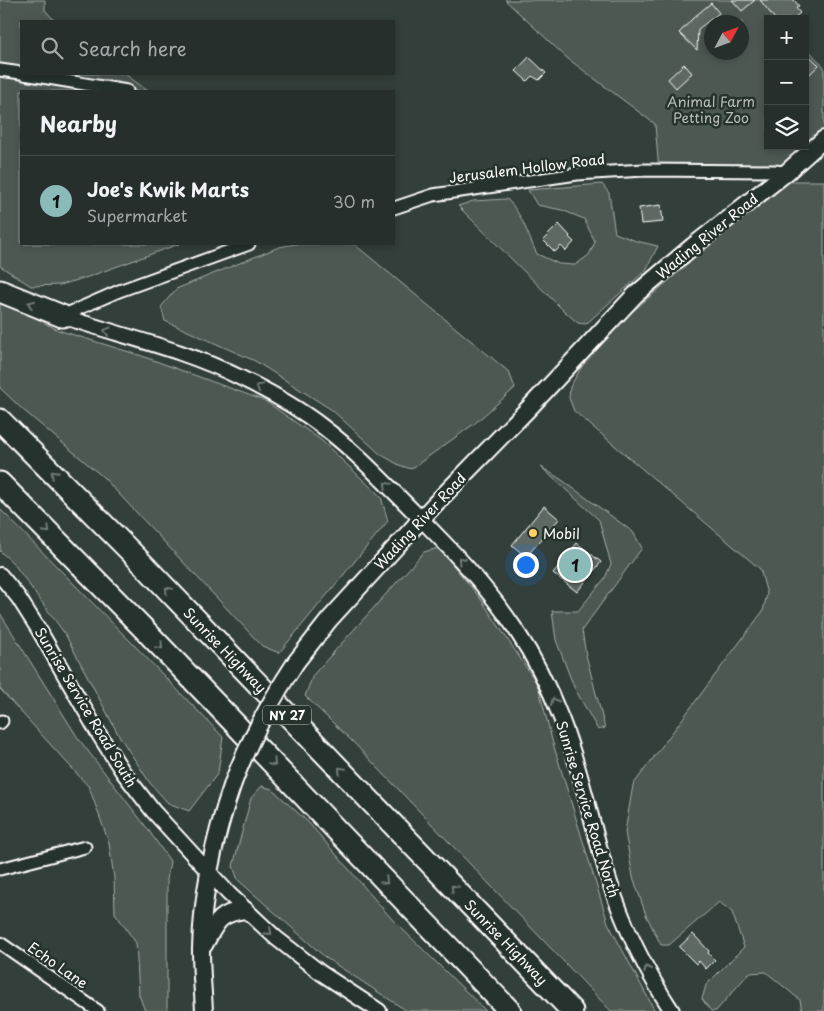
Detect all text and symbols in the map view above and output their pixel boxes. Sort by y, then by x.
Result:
north arrow [704,15,749,60]
map controls [764,15,809,150]
button: + [764,15,809,60]
search box [20,20,395,75]
icon: search [38,34,66,62]
text: Search here [78,34,187,62]
button: − [764,60,809,105]
park label: Animal Farm Petting Zoo [667,91,755,128]
button: layers [764,105,809,150]
text: Nearby [40,107,117,139]
street label: Jerusalem Hollow Road [448,148,606,188]
text: Joe's Kwik Marts [87,175,249,203]
street label: Wading River Road [651,188,763,284]
text: 1 [52,189,60,213]
text: 30 m [333,189,375,213]
text: Supermarket [87,203,187,227]
one-way arrow [27,300,36,311]
one-way arrow [103,326,111,336]
one-way arrow [255,383,264,393]
street label: Wading River Road [369,468,471,574]
one-way arrow [51,471,60,480]
one-way arrow [384,482,393,491]
place label: Mobil [543,523,580,544]
one-way arrow [41,524,50,533]
marker: Mobil [527,527,539,539]
pin: 1 [559,546,591,584]
your location [513,552,539,578]
one-way arrow [457,557,466,566]
one-way arrow [165,587,174,596]
street label: Sunrise Highway [179,602,271,698]
street label: Sunrise Service Road South [30,623,142,791]
one-way arrow [154,640,163,649]
one-way arrow [549,697,560,706]
road number: NY 27 [263,706,311,724]
street label: Sunrise Service Road North [551,718,625,900]
one-way arrow [267,758,276,767]
one-way arrow [338,767,347,776]
one-way arrow [379,875,388,884]
one-way arrow [450,884,459,893]
street label: Sunrise Highway [460,894,552,990]
one-way arrow [264,926,273,935]
street label: Echo Lane [24,937,92,993]
one-way arrow [643,966,653,975]

